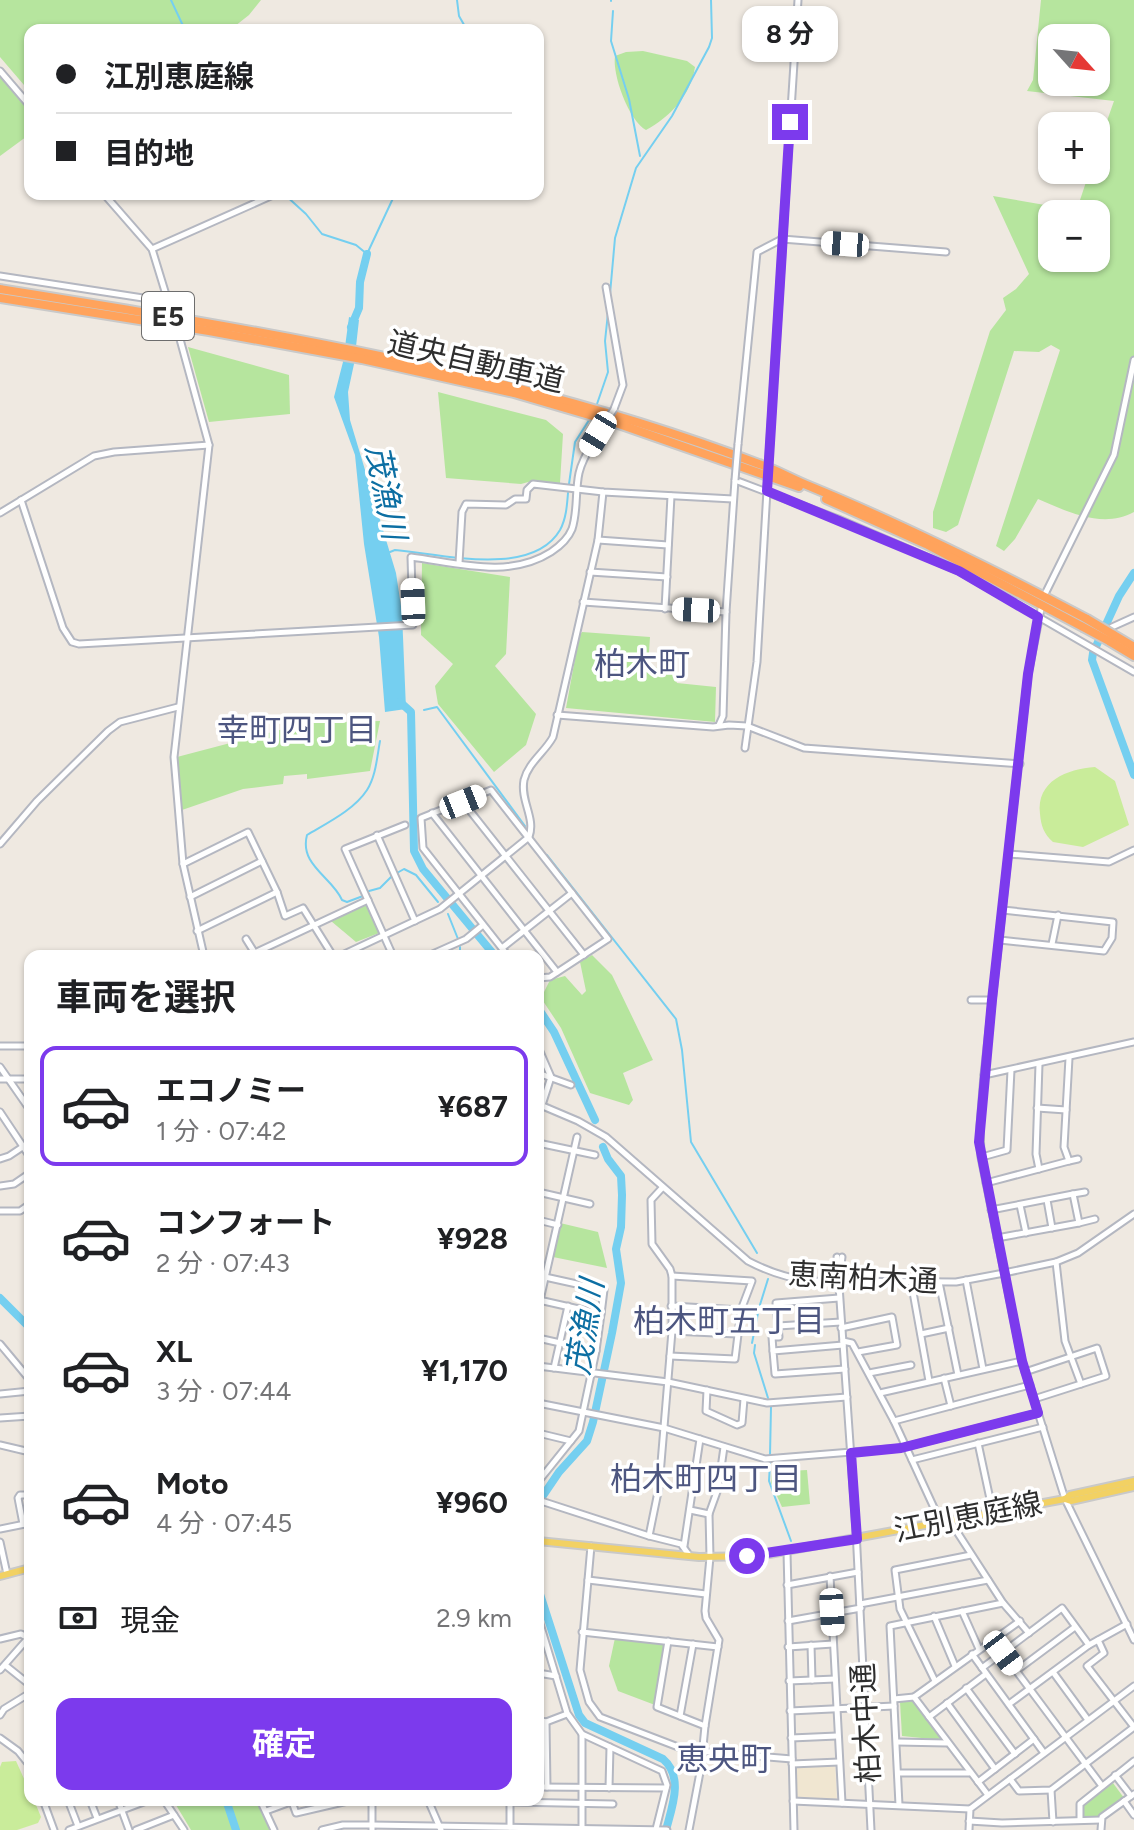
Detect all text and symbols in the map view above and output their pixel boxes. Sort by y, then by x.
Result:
callout: 8 分 [742,6,838,62]
text: 8 分 [766,18,814,50]
north arrow [1038,24,1110,96]
map controls [1038,24,1110,272]
text: 江別恵庭線 [104,58,254,95]
route end [772,104,808,140]
button: + [1038,112,1110,184]
text: 目的地 [104,135,194,172]
button: − [1038,200,1110,272]
car [820,230,870,258]
road number: E5 [142,292,194,340]
street label: 道央自動車道 [384,323,568,400]
car [575,407,621,461]
water label: 茂漁川 [358,441,414,546]
car [400,578,426,626]
car [671,597,721,623]
district label: 柏木町 [594,645,690,683]
district label: 幸町四丁目 [217,711,377,749]
car [436,782,490,822]
text: 車両を選択 [56,976,236,1019]
icon: car [60,1070,132,1142]
text: エコノミー [156,1072,306,1109]
text: ¥687 [438,1088,508,1125]
text: 1 分 · 07:42 [156,1115,287,1147]
icon: car [60,1202,132,1274]
text: コンフォート [156,1204,335,1241]
text: ¥928 [437,1220,508,1257]
text: 2 分 · 07:43 [156,1247,290,1279]
street label: 恵南柏木通 [787,1255,939,1300]
water label: 茂漁川 [559,1274,612,1377]
district label: 柏木町五丁目 [633,1302,825,1340]
text: XL [156,1333,192,1370]
icon: car [60,1334,132,1406]
text: ¥1,170 [421,1352,508,1389]
text: 3 分 · 07:44 [156,1375,292,1407]
district label: 柏木町四丁目 [610,1460,802,1498]
text: Moto [156,1465,228,1502]
icon: car [60,1466,132,1538]
text: ¥960 [436,1484,508,1521]
street label: 江別恵庭線 [891,1484,1045,1549]
text: 4 分 · 07:45 [156,1507,292,1539]
route start [729,1538,765,1574]
car [819,1587,845,1637]
icon: cash [56,1596,100,1640]
text: 現金 [120,1602,180,1639]
text: 2.9 km [436,1602,512,1634]
car [979,1627,1027,1679]
street label: 柏木中通 [844,1662,887,1784]
button: 確定 [56,1698,512,1790]
district label: 恵央町 [676,1740,772,1778]

